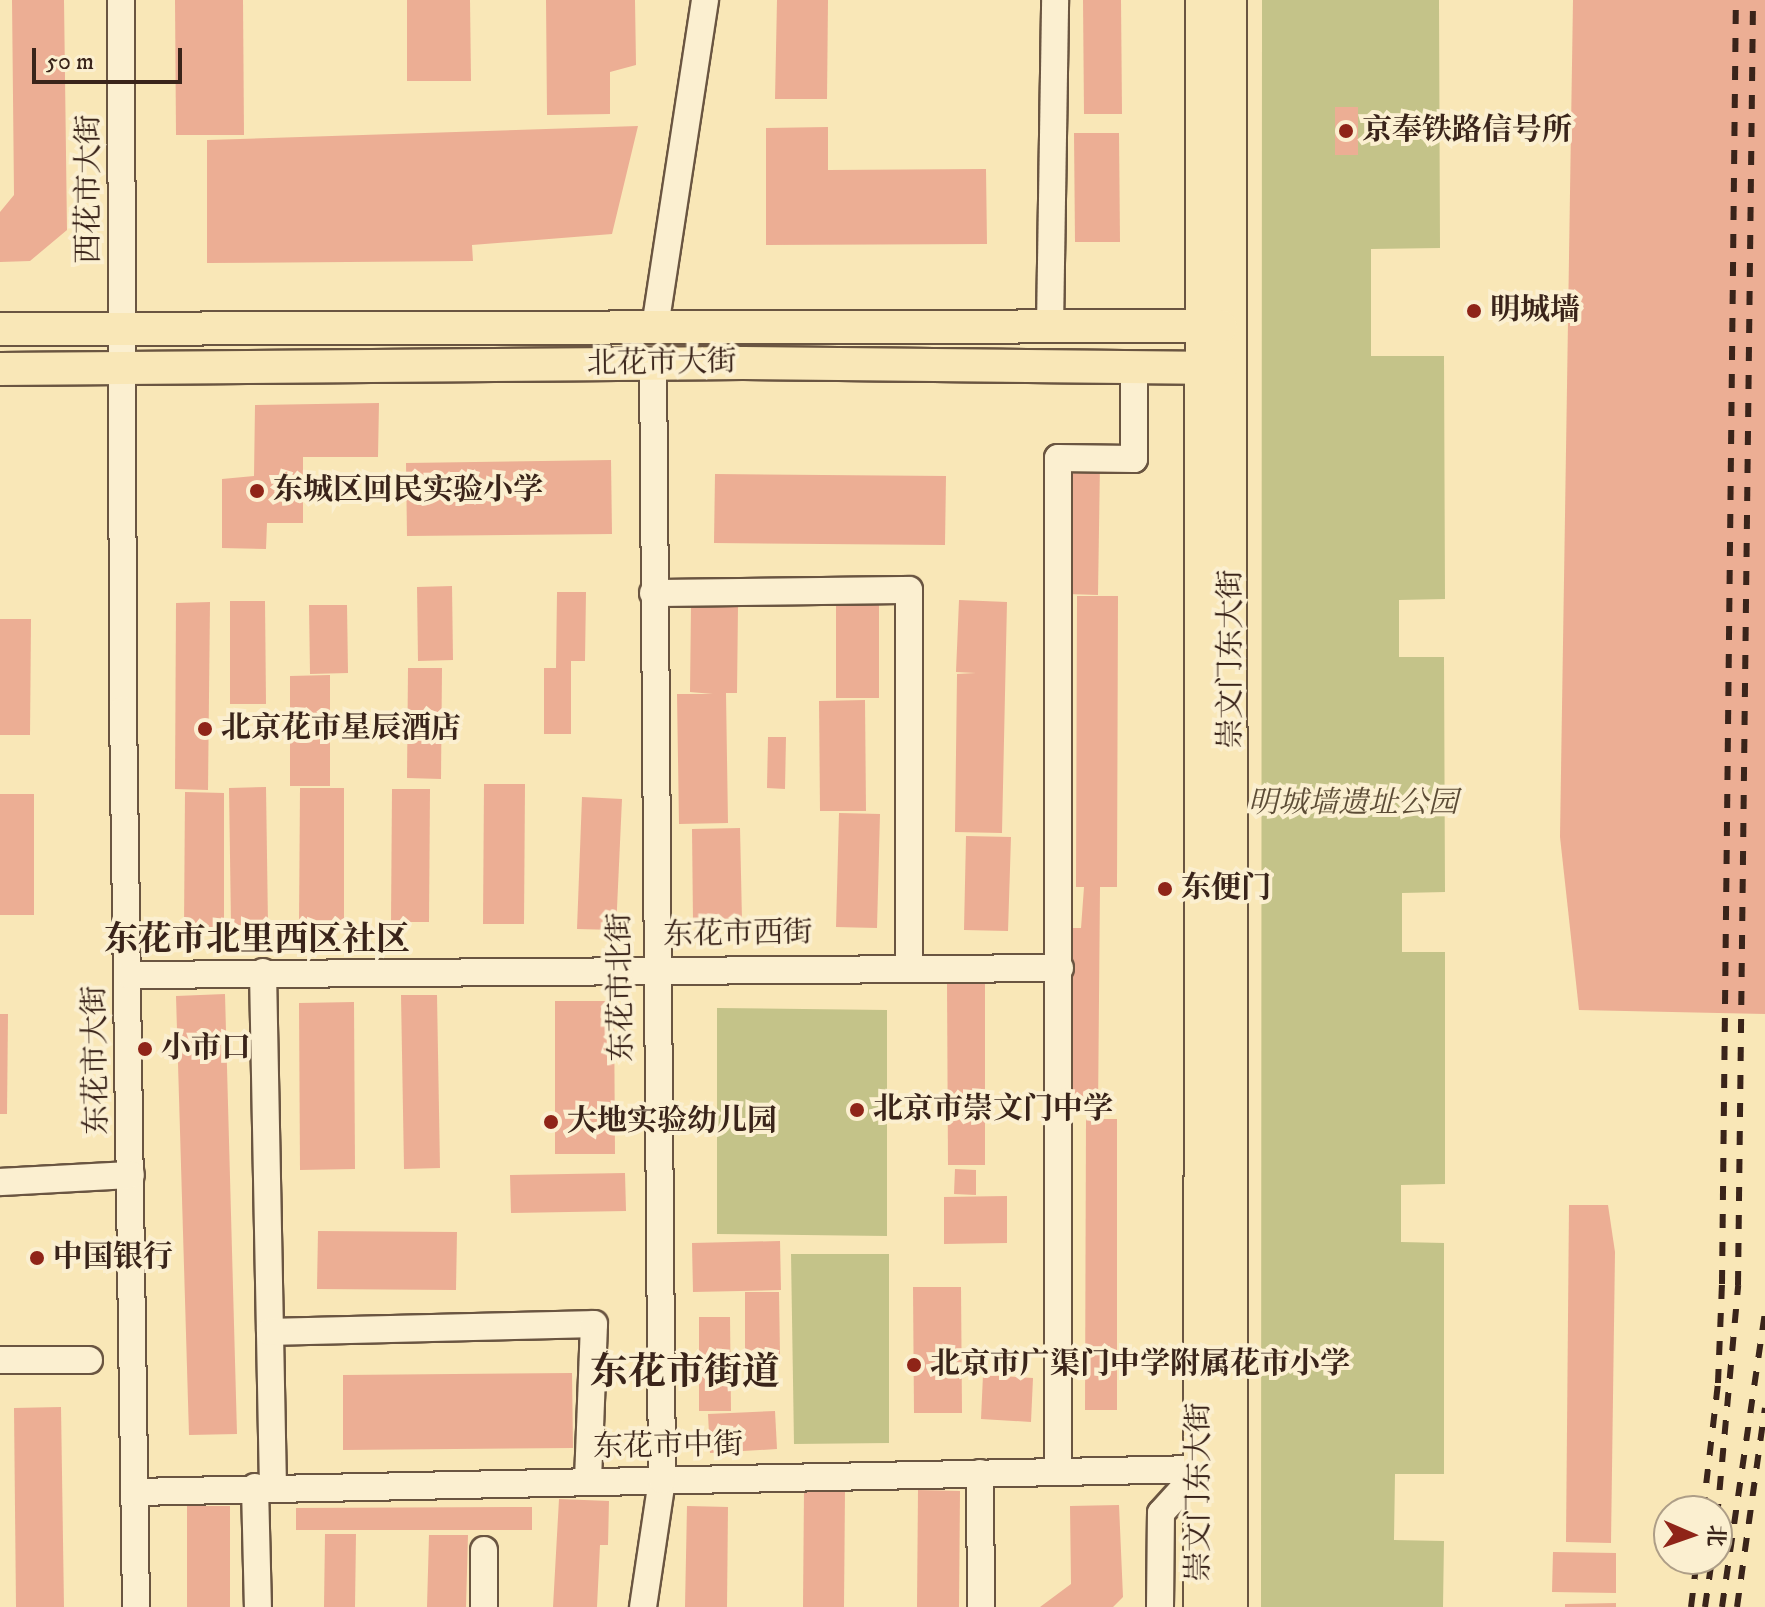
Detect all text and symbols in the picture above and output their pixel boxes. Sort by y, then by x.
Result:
scale bar [36,32,186,82]
text: 50 m [46,47,94,77]
place label: 京奉铁路信号所 [1362,113,1572,149]
street label: 西花市大街 [72,114,108,264]
marker: 京奉铁路信号所 [1337,122,1355,140]
place label: 明城墙 [1490,293,1580,329]
marker: 明城墙 [1465,302,1483,320]
street label: 北花市大街 [587,345,737,383]
place label: 东城区回民实验小学 [273,473,543,509]
marker: 东城区回民实验小学 [248,482,266,500]
street label: 崇文门东大街 [1214,569,1250,749]
place label: 北京花市星辰酒店 [221,711,461,747]
marker: 北京花市星辰酒店 [196,720,214,738]
park label: 明城墙遗址公园 [1248,786,1458,822]
place label: 东便门 [1181,871,1271,907]
marker: 东便门 [1156,880,1174,898]
street label: 东花市北街 [603,912,641,1062]
street label: 东花市西街 [663,916,813,954]
district label: 东花市北里西区社区 [104,921,410,961]
street label: 东花市大街 [78,985,116,1135]
place label: 小市口 [161,1031,251,1067]
marker: 小市口 [136,1040,154,1058]
place label: 北京市崇文门中学 [873,1092,1113,1128]
marker: 北京市崇文门中学 [848,1101,866,1119]
place label: 大地实验幼儿园 [567,1104,777,1140]
marker: 大地实验幼儿园 [542,1113,560,1131]
place label: 中国银行 [53,1240,173,1276]
marker: 中国银行 [28,1249,46,1267]
place label: 北京市广渠门中学附属花市小学 [930,1347,1350,1383]
district label: 东花市街道 [590,1351,780,1397]
marker: 北京市广渠门中学附属花市小学 [905,1356,923,1374]
street label: 崇文门东大街 [1182,1402,1218,1582]
street label: 东花市中街 [593,1428,743,1466]
north arrow [1653,1495,1733,1575]
text: 北 [1702,1524,1729,1547]

